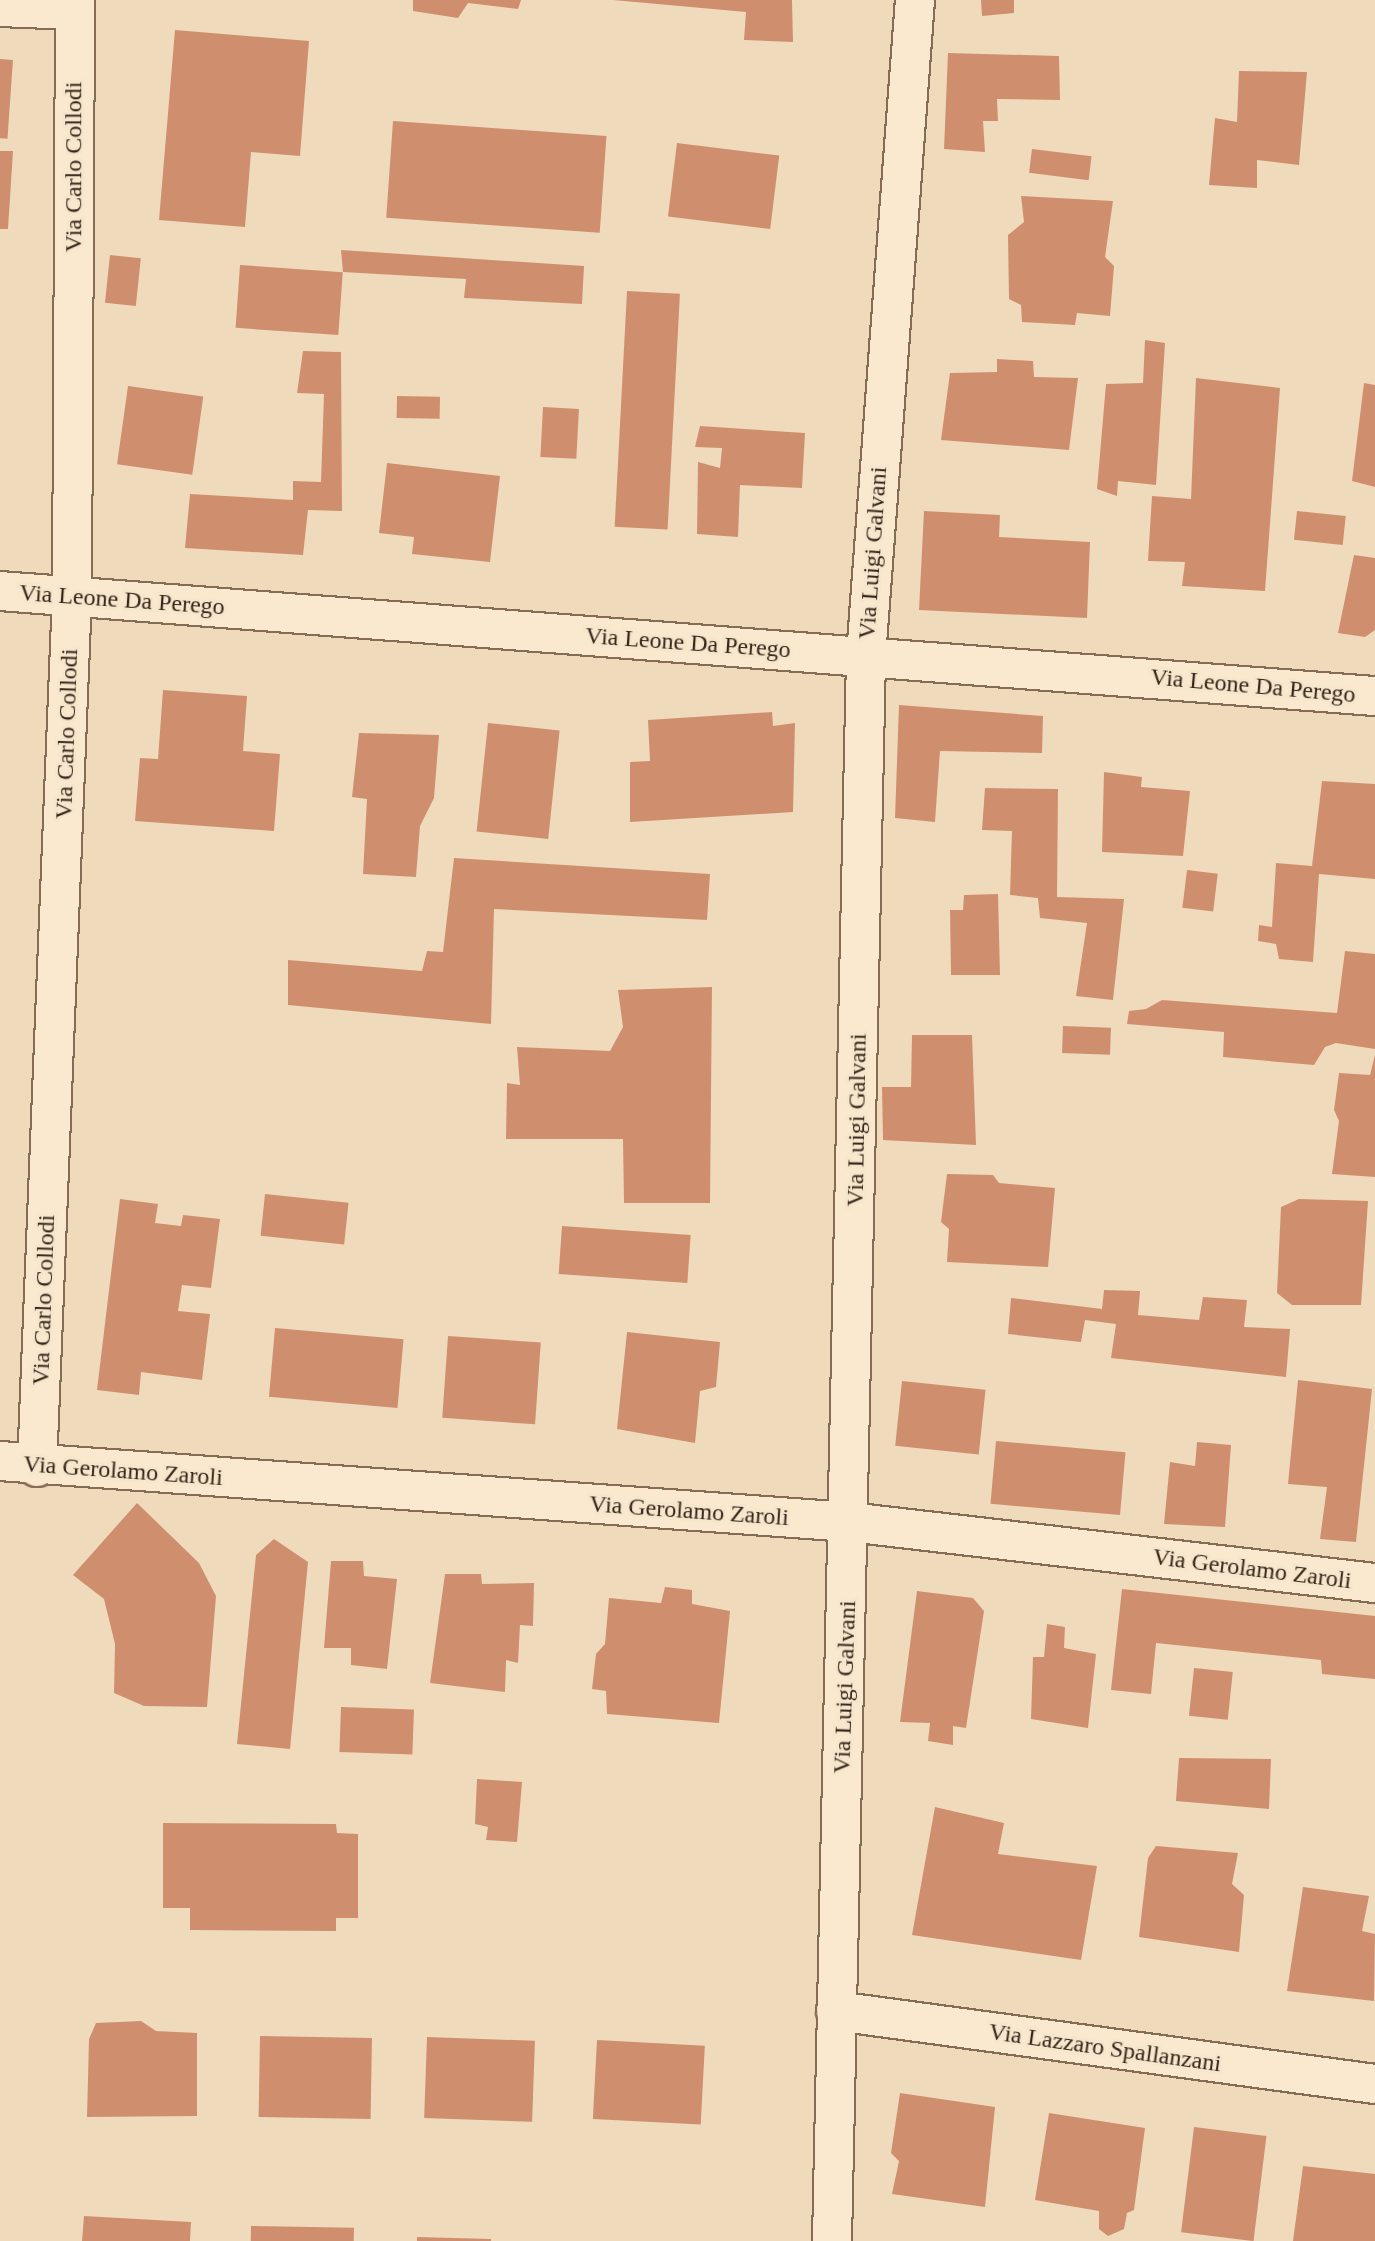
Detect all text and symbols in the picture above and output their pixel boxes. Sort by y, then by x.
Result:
street label: Via Carlo Collodi [60,82,88,252]
street label: Via Luigi Galvani [853,466,893,640]
street label: Via Leone Da Perego [18,578,226,622]
street label: Via Leone Da Perego [584,621,792,665]
street label: Via Carlo Collodi [50,648,84,820]
street label: Via Leone Da Perego [1149,663,1357,709]
street label: Via Luigi Galvani [841,1033,873,1207]
street label: Via Carlo Collodi [27,1214,61,1386]
street label: Via Gerolamo Zaroli [22,1450,224,1492]
street label: Via Gerolamo Zaroli [588,1490,790,1532]
street label: Via Gerolamo Zaroli [1151,1543,1353,1595]
street label: Via Luigi Galvani [828,1600,862,1774]
street label: Via Lazzaro Spallanzani [987,2017,1223,2079]

